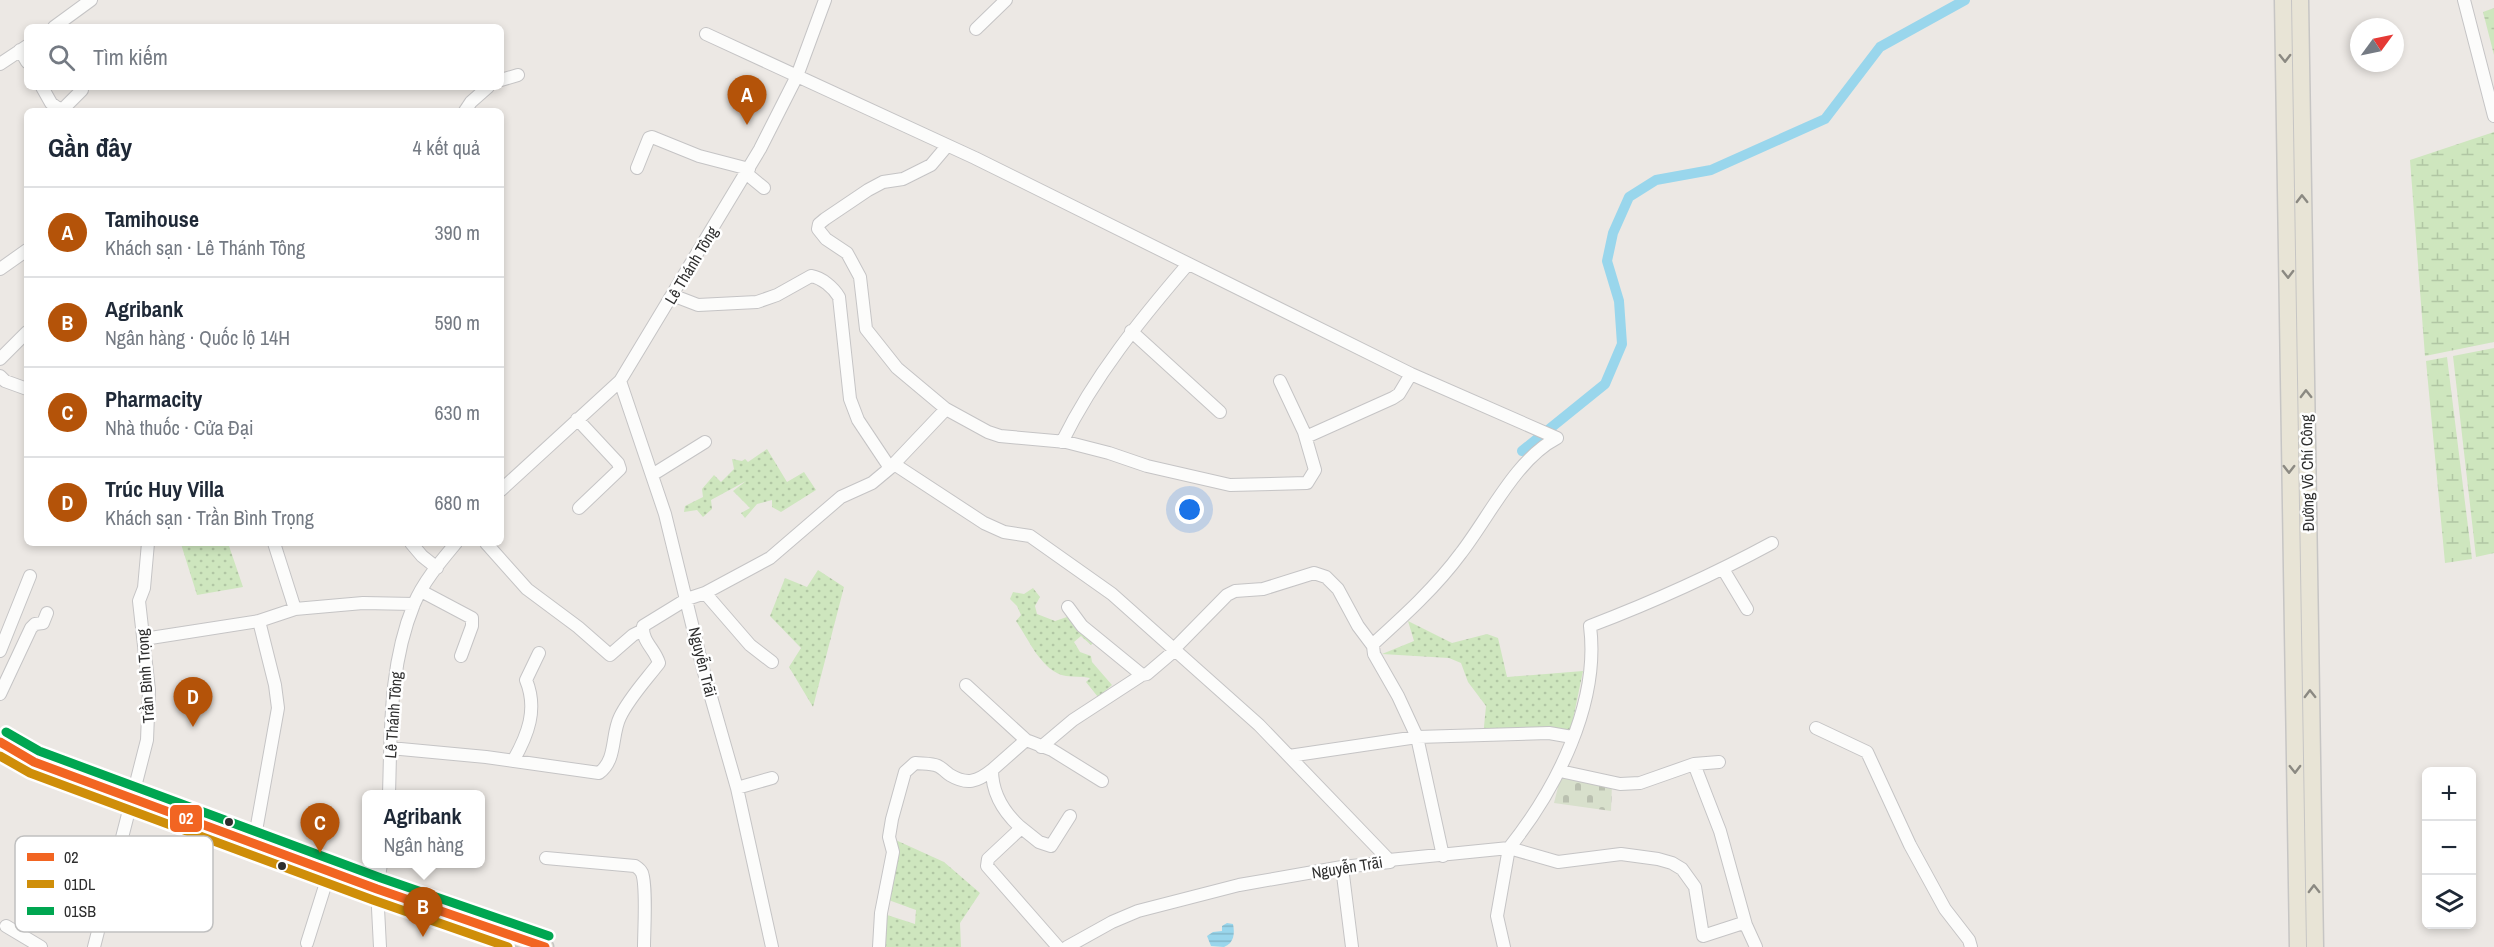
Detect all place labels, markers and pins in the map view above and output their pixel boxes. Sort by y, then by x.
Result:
pin: A [728,76,766,125]
pin: D [174,678,212,727]
pin: C [300,804,340,853]
unlabelled marker [223,816,235,828]
unlabelled marker [276,860,288,872]
pin: B [404,888,442,937]

